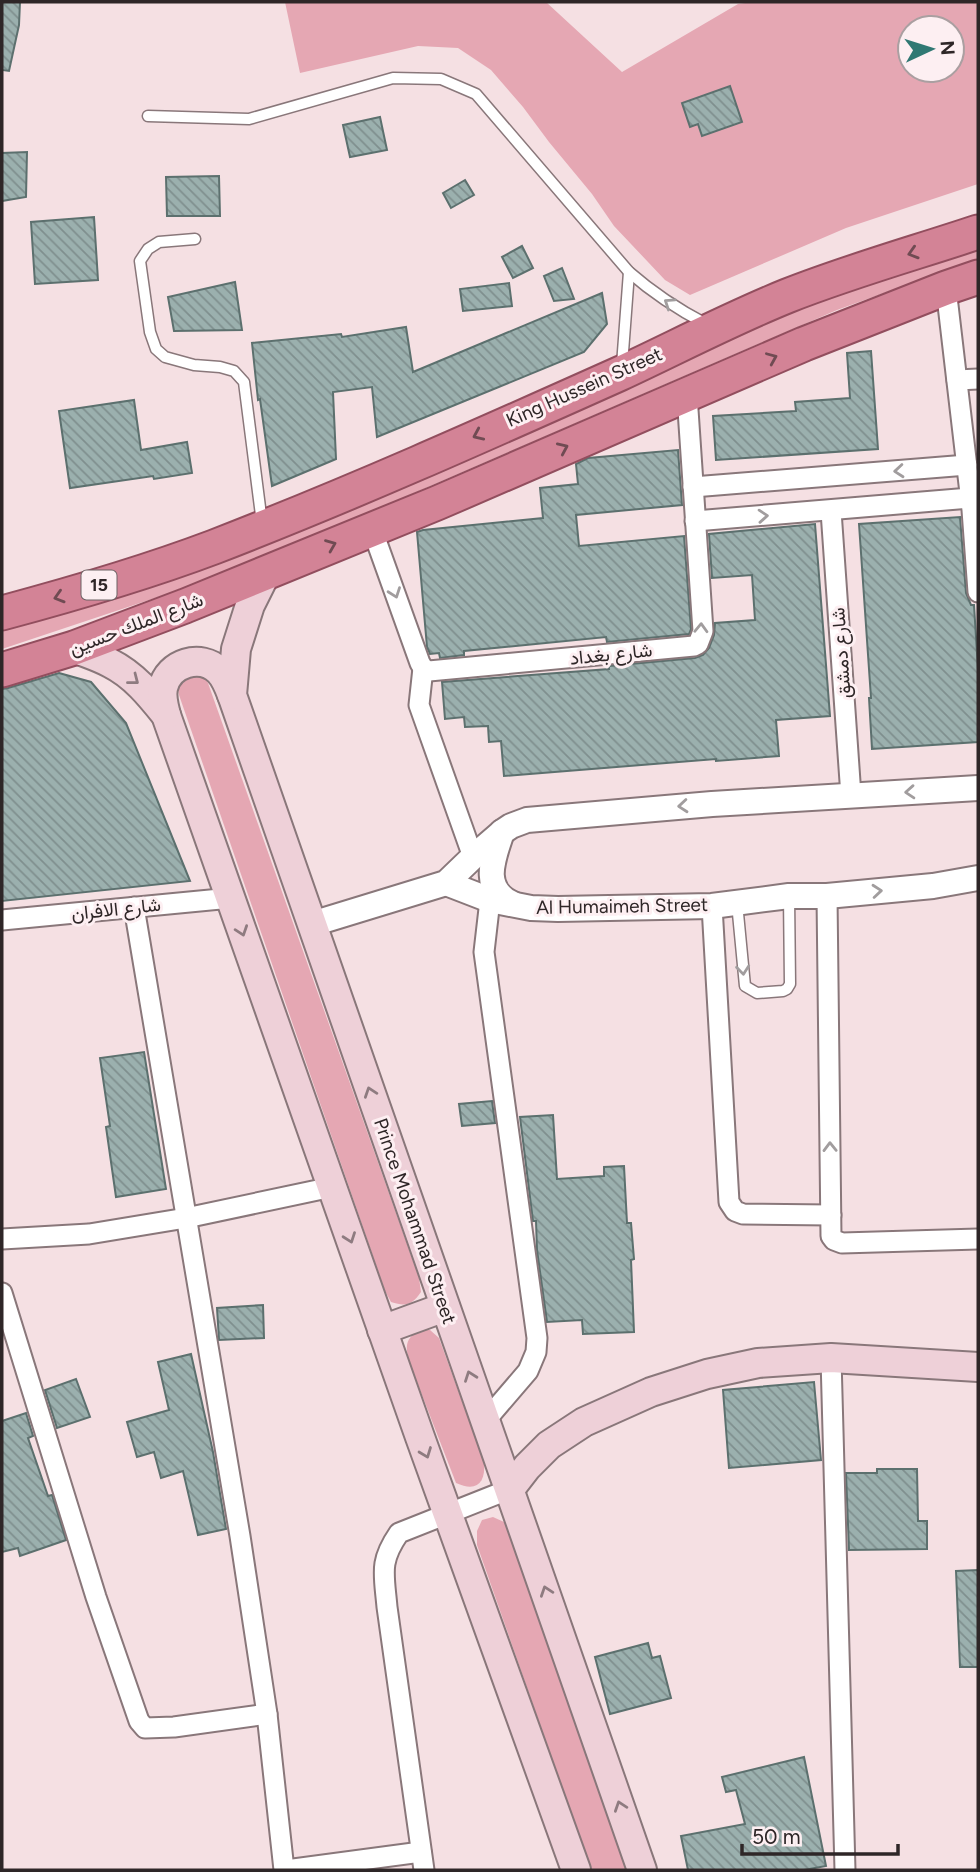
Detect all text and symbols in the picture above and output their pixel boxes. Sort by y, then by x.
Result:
north arrow [896,14,966,84]
text: N [935,40,959,56]
one-way arrow [908,245,920,260]
one-way arrow [664,299,677,311]
street label: King Hussein Street [502,342,666,432]
one-way arrow [765,352,777,366]
one-way arrow [473,427,485,441]
one-way arrow [556,442,568,456]
one-way arrow [893,463,904,478]
one-way arrow [758,509,769,524]
one-way arrow [324,540,336,554]
road number: 15 [82,570,116,600]
one-way arrow [387,587,401,599]
street label: شارع الملك حسين [66,588,207,661]
one-way arrow [54,589,66,604]
street label: شارع دمشق [826,607,857,699]
one-way arrow [694,622,709,633]
street label: شارع بغداد [569,638,654,671]
one-way arrow [126,672,139,685]
one-way arrow [904,784,915,799]
one-way arrow [677,799,689,814]
one-way arrow [872,884,883,899]
street label: شارع الافران [70,893,162,926]
street label: Al Humaimeh Street [536,893,708,919]
one-way arrow [234,924,248,937]
one-way arrow [735,965,750,976]
one-way arrow [364,1087,378,1099]
street label: Prince Mohammad Street [369,1115,461,1327]
one-way arrow [823,1141,838,1152]
one-way arrow [342,1231,356,1244]
one-way arrow [464,1371,478,1383]
one-way arrow [418,1446,432,1458]
one-way arrow [540,1585,554,1597]
one-way arrow [614,1800,628,1812]
scale bar [742,1812,898,1856]
text: 50 m [752,1824,801,1849]

